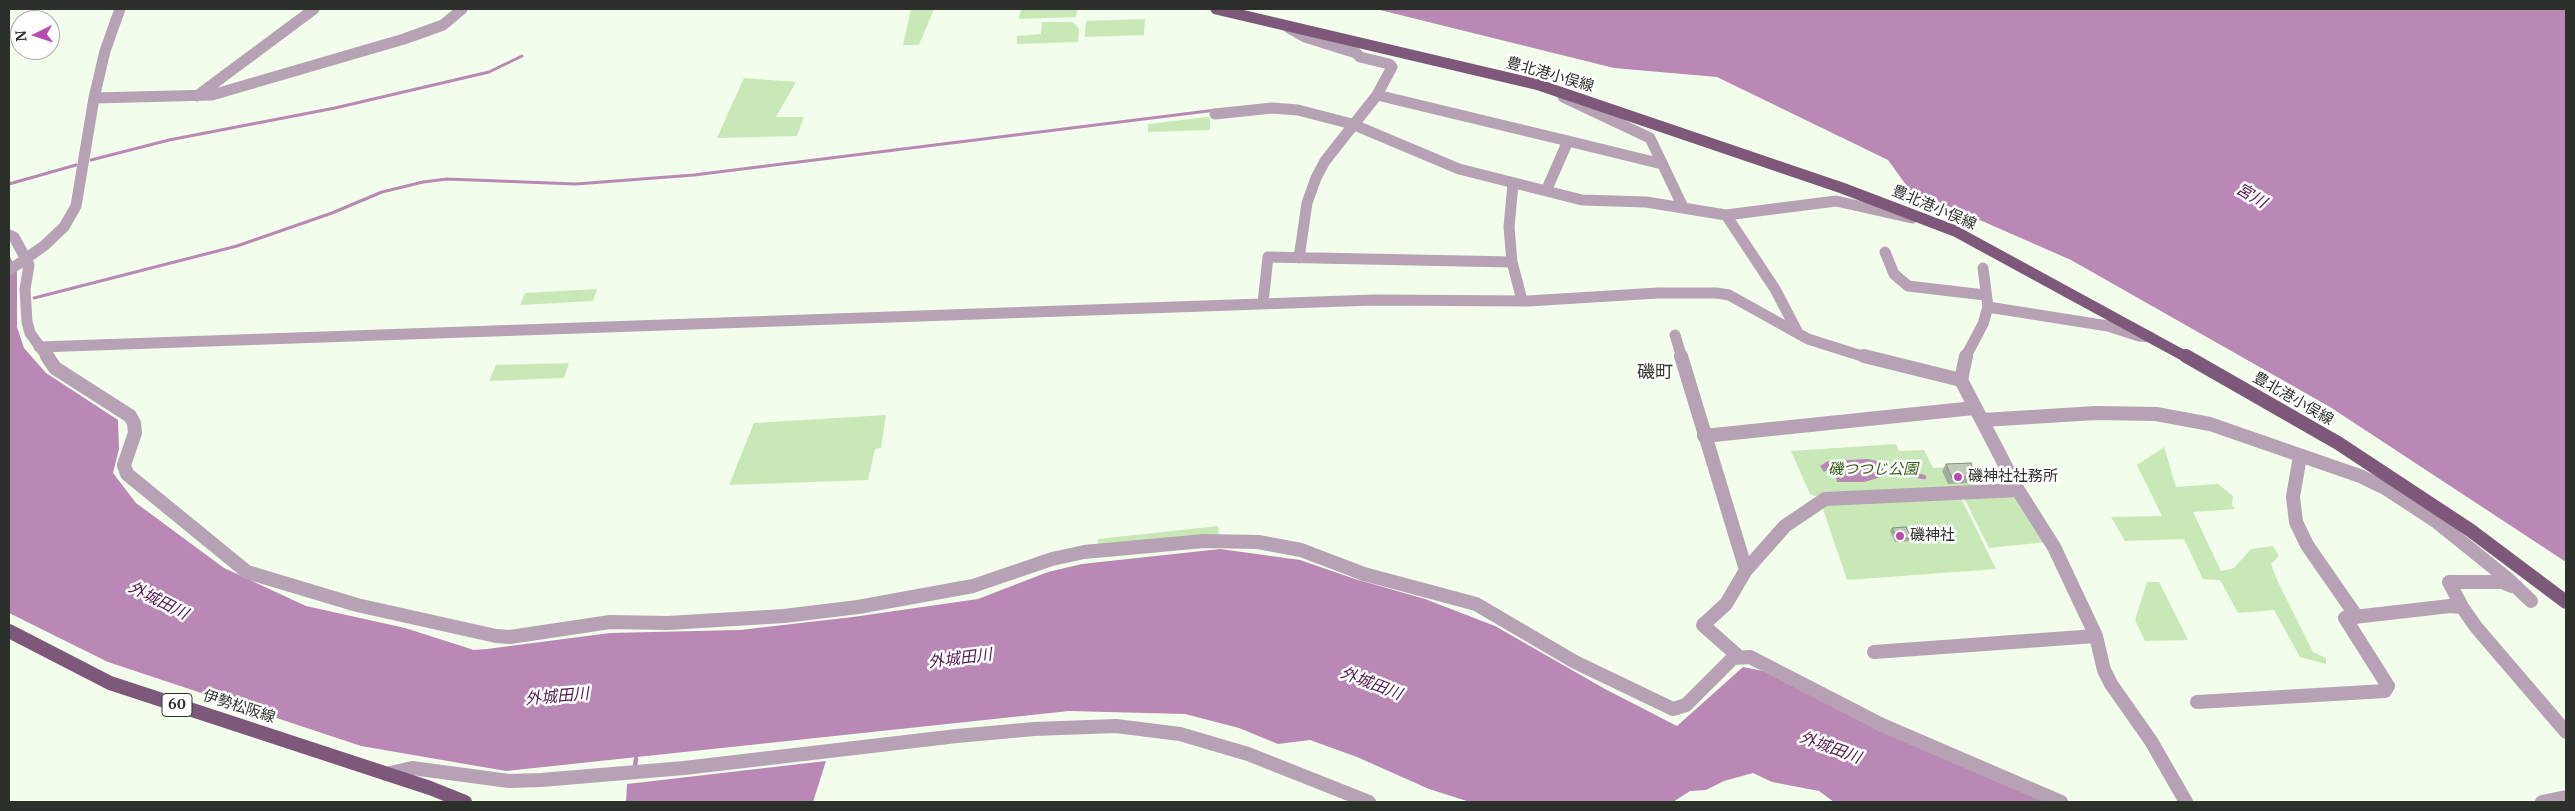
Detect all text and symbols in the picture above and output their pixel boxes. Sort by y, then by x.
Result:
north arrow [10,10,60,60]
text: N [12,30,30,42]
street label: 豊北港小俣線 [1504,54,1596,96]
water label: 宮川 [2232,180,2270,212]
street label: 豊北港小俣線 [1889,182,1979,234]
district label: 磯町 [1637,362,1673,384]
street label: 豊北港小俣線 [2250,369,2336,429]
park label: 磯つつじ公園 [1828,461,1918,479]
place label: 磯神社社務所 [1968,468,2058,486]
marker: 磯神社社務所 [1952,471,1964,483]
place label: 磯神社 [1910,527,1955,545]
marker: 磯神社 [1894,530,1906,542]
water label: 外城田川 [125,578,191,624]
water label: 外城田川 [927,646,993,672]
water label: 外城田川 [1338,664,1404,704]
water label: 外城田川 [524,685,590,709]
street label: 伊勢松阪線 [201,687,277,727]
road number: 60 [162,694,192,716]
water label: 外城田川 [1797,728,1863,768]

